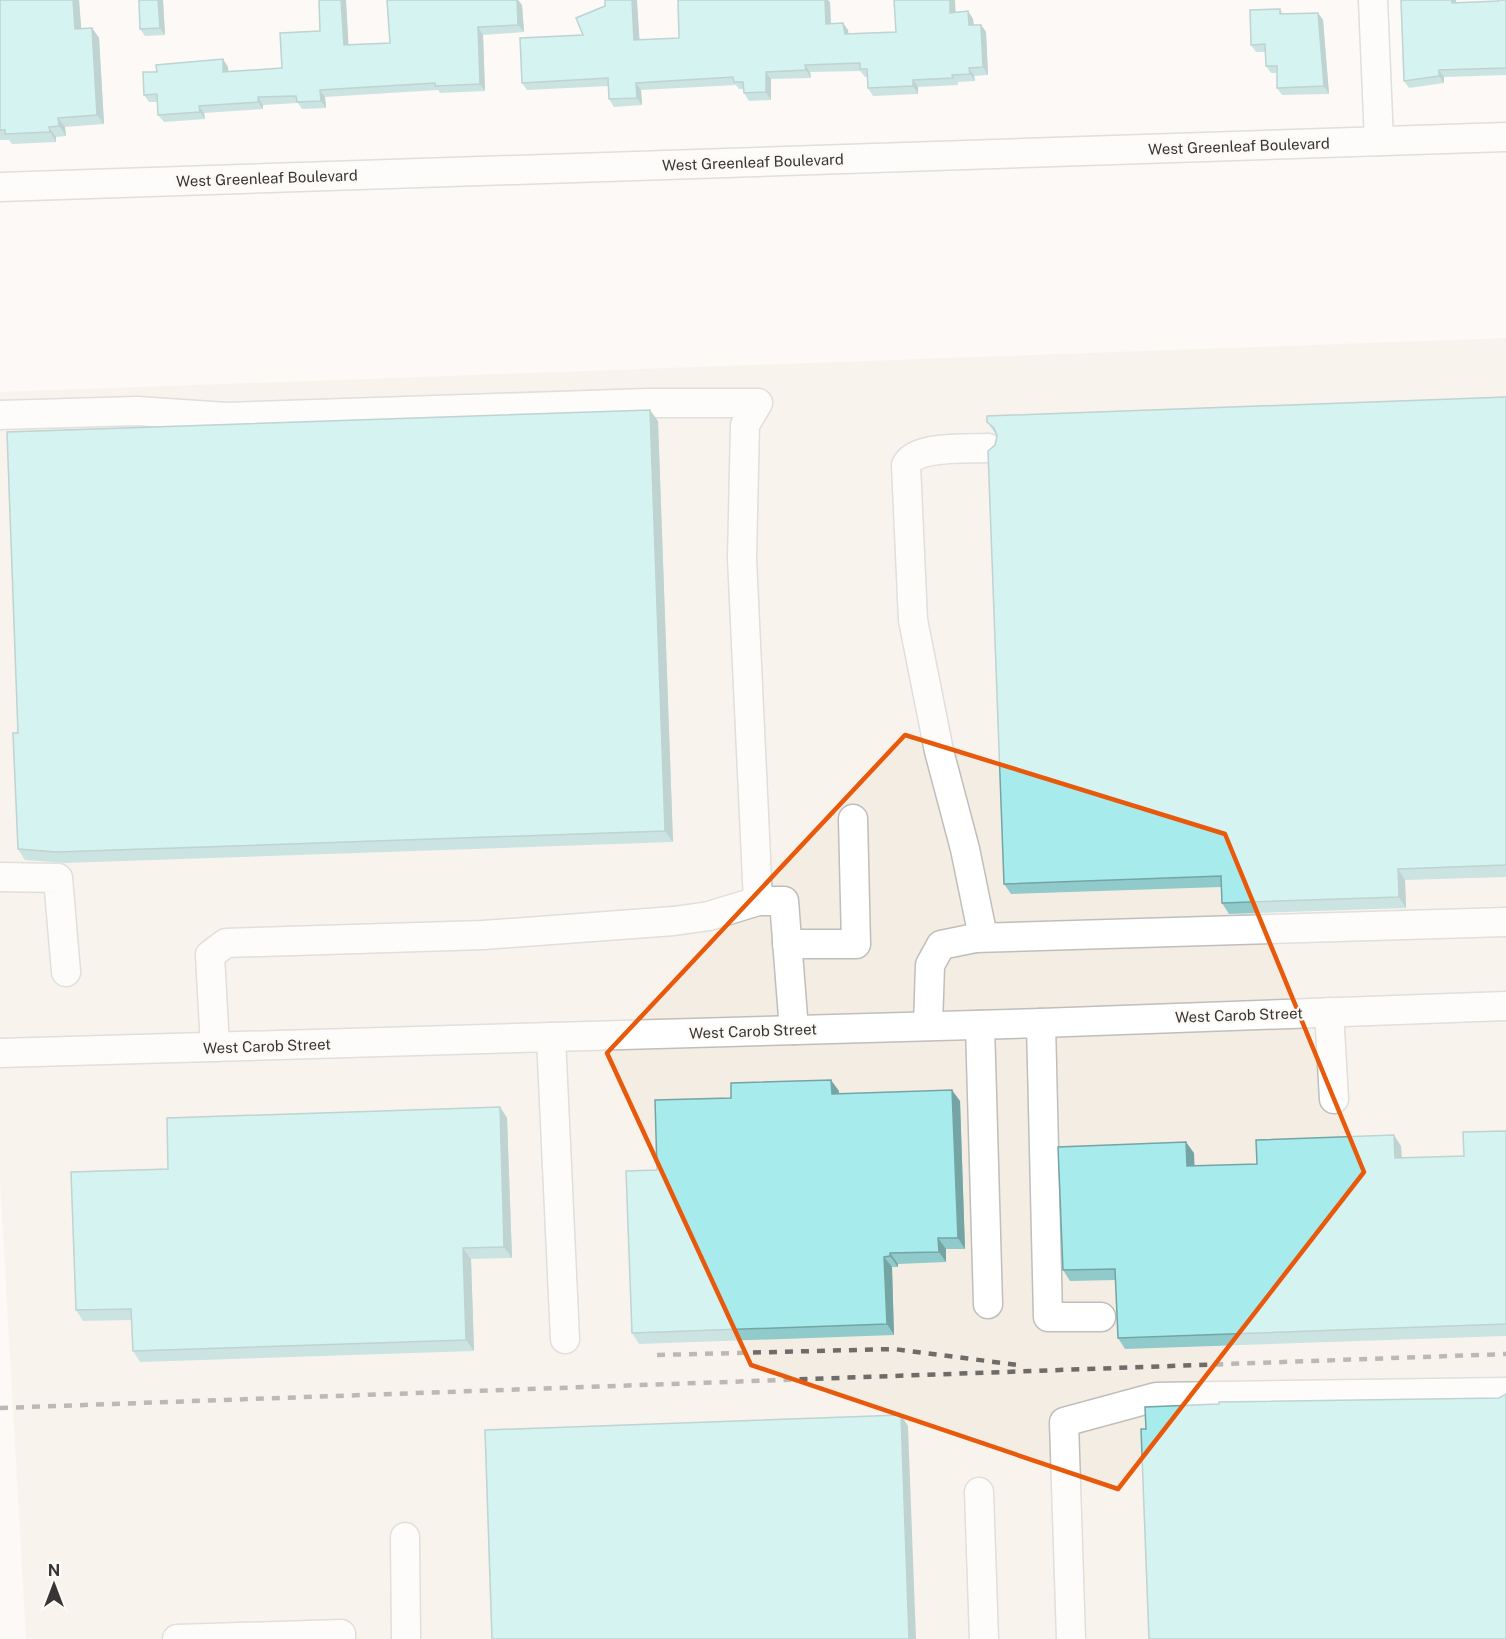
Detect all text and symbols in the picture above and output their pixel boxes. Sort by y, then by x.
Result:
street label: West Greenleaf Boulevard [1148,134,1330,158]
street label: West Greenleaf Boulevard [662,150,844,174]
street label: West Greenleaf Boulevard [176,166,358,190]
street label: West Carob Street [1175,1004,1303,1026]
street label: West Carob Street [689,1020,817,1042]
street label: West Carob Street [203,1035,331,1057]
north arrow [24,1555,84,1615]
text: N [48,1561,60,1580]

